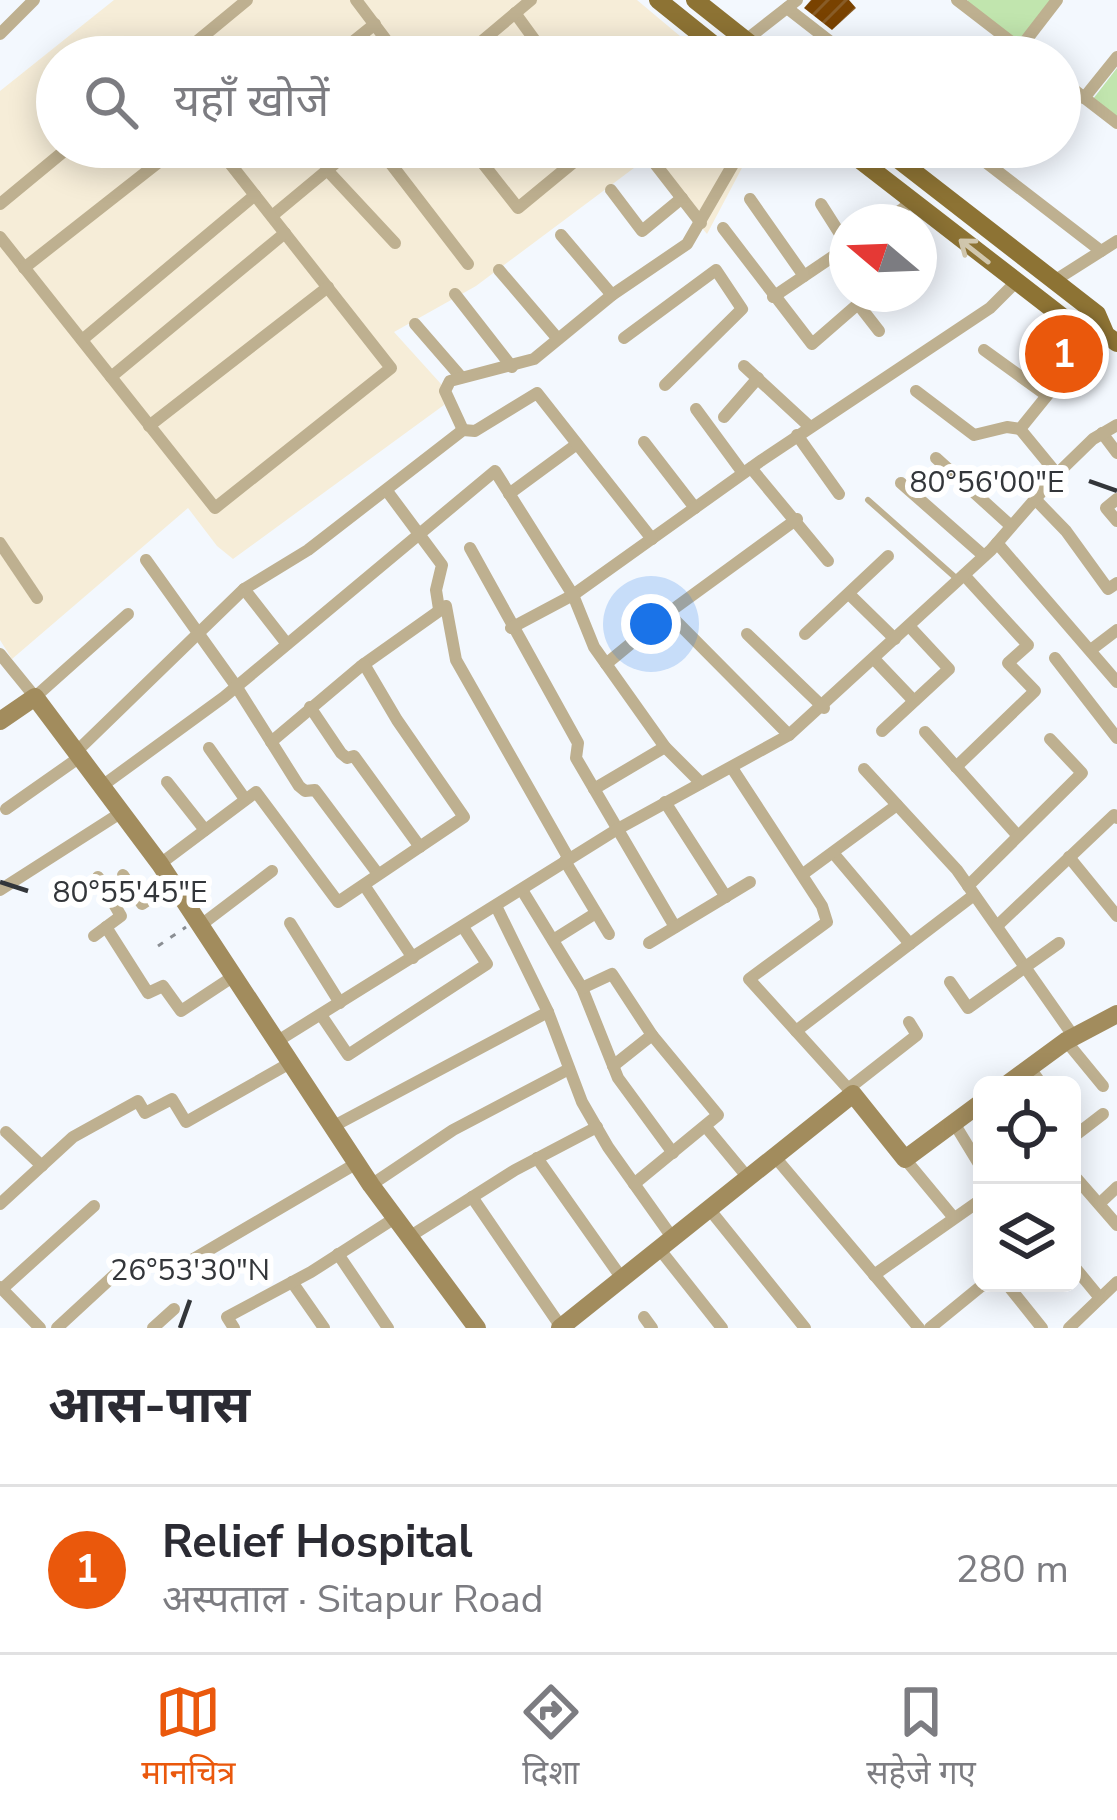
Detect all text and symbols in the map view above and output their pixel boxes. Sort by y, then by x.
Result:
search box [36,36,1081,168]
icon: search [78,69,144,135]
text: यहाँ खोजें [174,71,329,132]
north arrow [829,204,937,312]
one-way arrow [959,238,991,265]
pin: 1 [1025,309,1103,399]
text: 80°56'00"E [910,462,1064,503]
your location [621,594,681,654]
text: 80°55'45"E [53,872,207,913]
map controls [973,1076,1081,1292]
button: locate [973,1076,1081,1184]
button: layers [973,1184,1081,1292]
text: 26°53'30"N [110,1250,270,1291]
text: आस-पास [48,1370,250,1440]
text: Relief Hospital [162,1512,473,1573]
text: 1 [75,1543,99,1596]
text: 280 m [955,1543,1069,1596]
text: अस्पताल · Sitapur Road [162,1573,544,1626]
tab: मानचित्र [141,1679,236,1797]
tab: दिशा [518,1679,584,1797]
tab: सहेजे गए [866,1679,976,1797]

